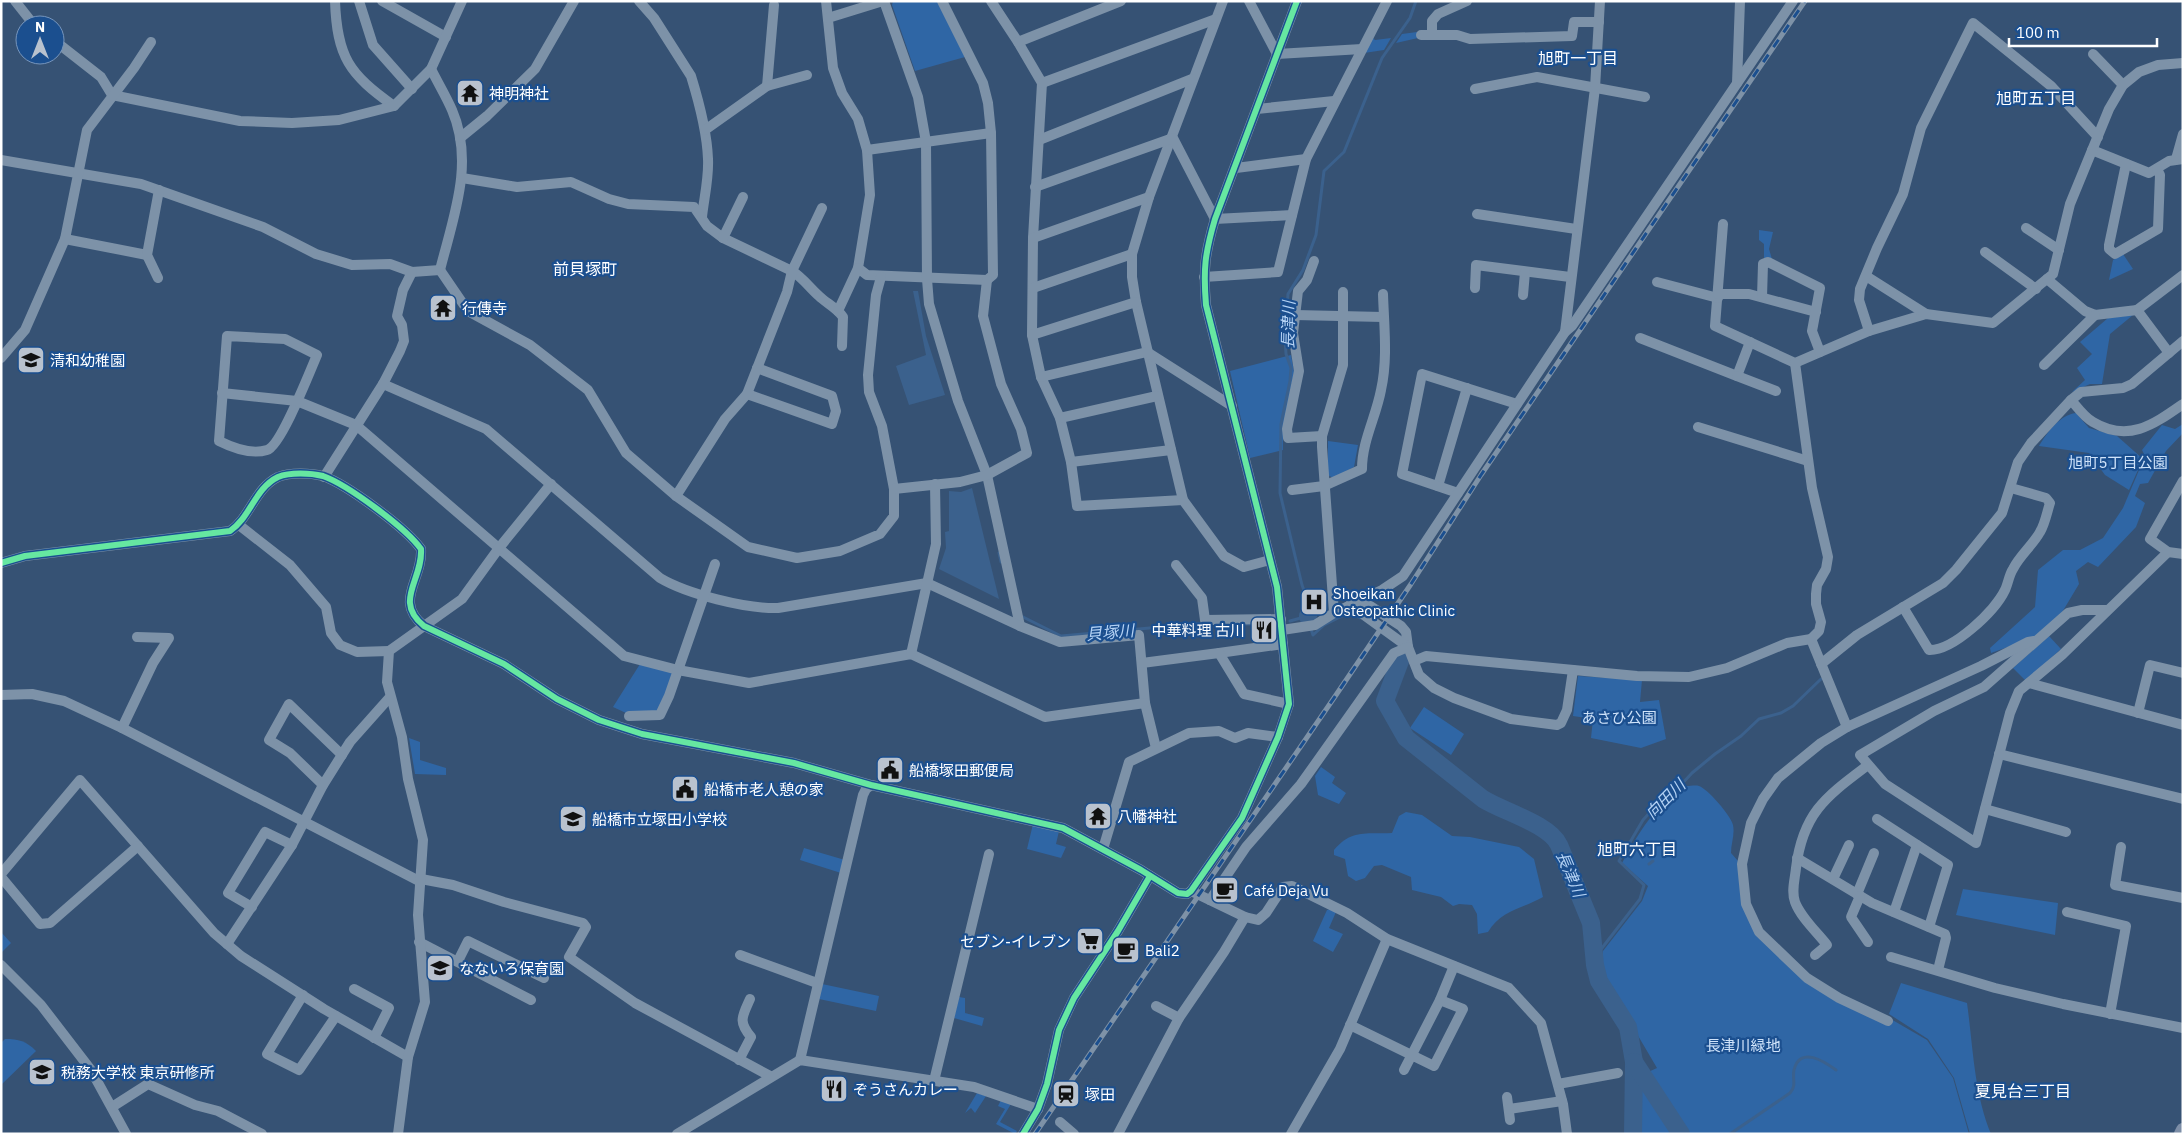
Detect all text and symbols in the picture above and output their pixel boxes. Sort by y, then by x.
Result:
north arrow [15,15,65,65]
scale bar [2009,15,2156,47]
text: N [35,18,45,36]
text: 100 m [2016,23,2060,42]
district label: 旭町一丁目 [1538,48,1618,68]
temple icon: 神明神社 [455,78,485,108]
place label: 神明神社 [489,84,549,103]
district label: 旭町五丁目 [1996,88,2076,108]
district label: 前貝塚町 [553,259,617,279]
temple icon: 行傳寺 [428,293,458,323]
place label: 行傳寺 [462,299,507,318]
water label: 長津川 [1278,299,1298,349]
school or university icon: 清和幼稚園 [16,345,46,375]
place label: 清和幼稚園 [50,351,125,370]
park label: 旭町5丁目公園 [2068,453,2168,472]
place label: Shoeikan Osteopathic Clinic [1333,584,1455,620]
hospital icon: Shoeikan Osteopathic Clinic [1299,587,1329,617]
restaurant icon: 中華料理 古川 [1249,615,1279,645]
water label: 貝塚川 [1085,620,1137,644]
place label: 中華料理 古川 [1151,621,1245,640]
park label: あさひ公園 [1581,708,1657,727]
public building icon: 船橋塚田郵便局 [875,755,905,785]
place label: 船橋塚田郵便局 [909,761,1014,780]
public building icon: 船橋市老人憩の家 [670,774,700,804]
water label: 向田川 [1641,774,1690,823]
place label: 船橋市老人憩の家 [704,780,824,799]
temple icon: 八幡神社 [1083,801,1113,831]
school or university icon: 船橋市立塚田小学校 [558,804,588,834]
place label: 八幡神社 [1117,807,1177,826]
place label: 船橋市立塚田小学校 [592,810,727,829]
district label: 旭町六丁目 [1597,839,1677,859]
water label: 長津川 [1552,848,1590,902]
cafe icon: Café Deja Vu [1210,875,1240,905]
place label: Café Deja Vu [1244,881,1329,900]
supermarket icon: セブン-イレブン [1075,926,1105,956]
place label: セブン-イレブン [960,932,1071,951]
cafe icon: Bali2 [1111,935,1141,965]
place label: Bali2 [1145,941,1180,960]
school or university icon: なないろ保育園 [425,953,455,983]
place label: なないろ保育園 [459,959,564,978]
park label: 長津川緑地 [1705,1036,1781,1055]
school or university icon: 税務大学校 東京研修所 [27,1057,57,1087]
place label: 税務大学校 東京研修所 [61,1063,215,1082]
restaurant icon: ぞうさんカレー [819,1074,849,1104]
station icon: 塚田 [1051,1079,1081,1109]
place label: ぞうさんカレー [853,1080,958,1099]
district label: 夏見台三丁目 [1975,1081,2071,1101]
place label: 塚田 [1085,1085,1115,1104]

